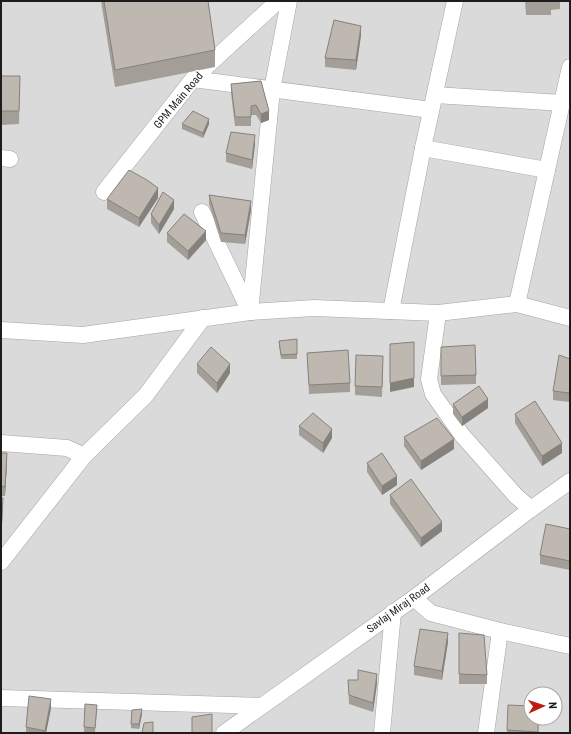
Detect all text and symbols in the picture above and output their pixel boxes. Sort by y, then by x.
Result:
street label: GPM Main Road [151,70,206,131]
street label: Savlaj Miraj Road [364,581,432,636]
north arrow [523,686,563,726]
text: N [546,702,559,709]

